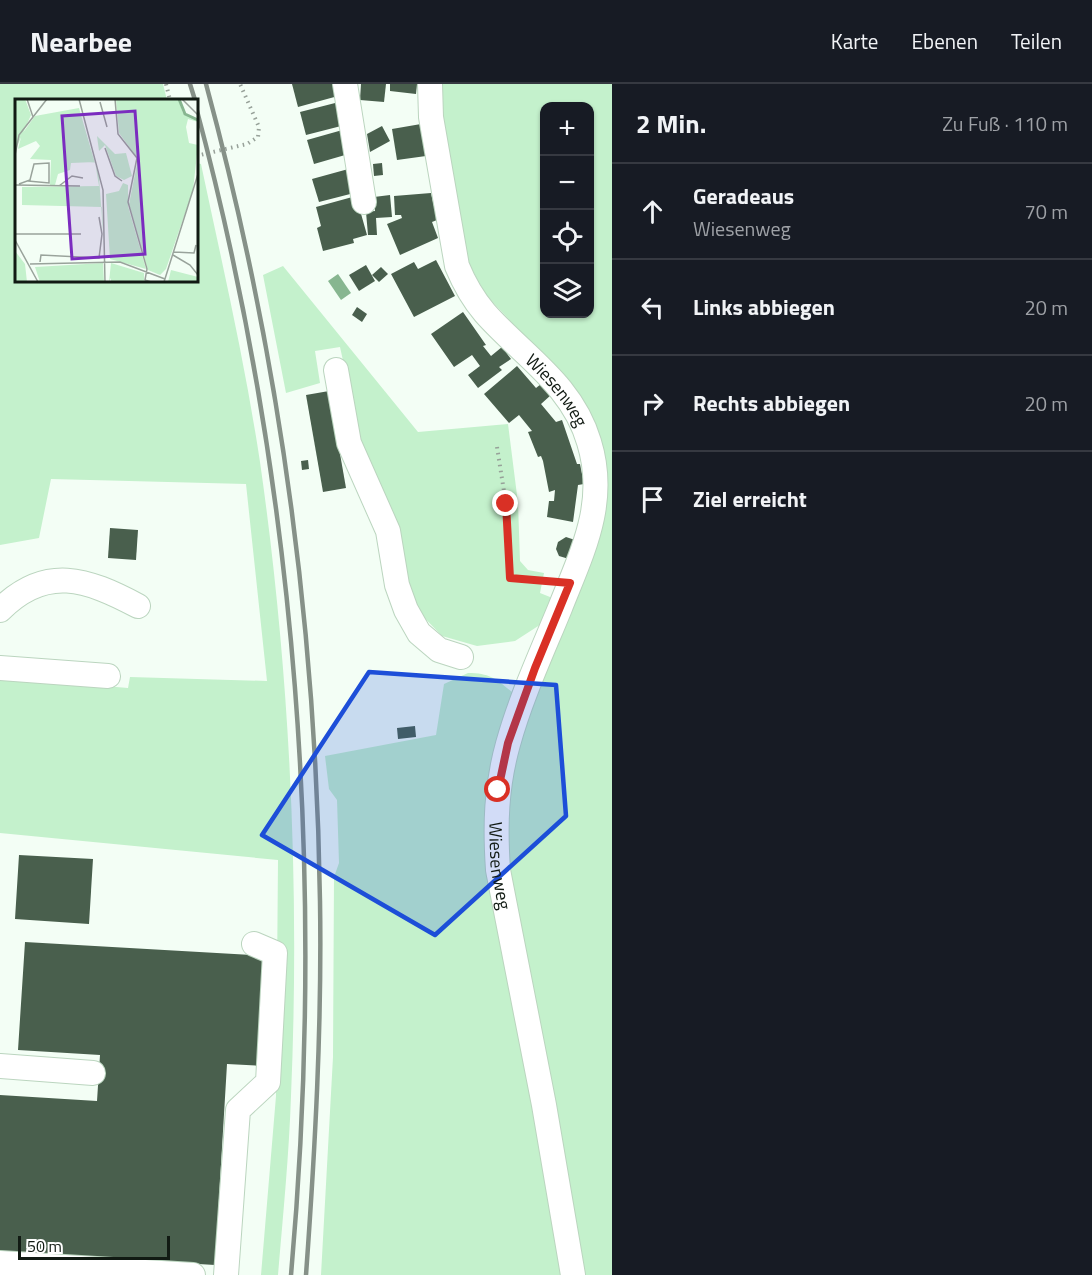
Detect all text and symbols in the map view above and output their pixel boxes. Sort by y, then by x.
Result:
text: Nearbee [30,20,132,63]
text: Karte [831,25,878,57]
text: Ebenen [911,25,978,57]
text: Teilen [1011,25,1062,57]
inset map [15,99,198,282]
map controls [540,102,594,318]
button: + [540,102,594,156]
text: 2 Min. [636,104,706,143]
text: Zu Fuß · 110 m [942,108,1068,139]
button: − [540,156,594,210]
text: Geradeaus [693,179,794,213]
icon: ahead [636,195,669,228]
text: 70 m [1024,196,1068,227]
button: locate [540,210,594,264]
text: Wiesenweg [693,213,791,244]
button: layers [540,264,594,318]
text: Links abbiegen [693,290,835,324]
icon: left [636,291,669,324]
text: 20 m [1024,292,1068,323]
street label: Wiesenweg [520,347,595,431]
text: Rechts abbiegen [693,386,850,420]
icon: right [636,387,669,420]
text: 20 m [1024,388,1068,419]
text: Ziel erreicht [693,482,807,516]
icon: arrive [636,483,669,516]
route end [492,490,518,516]
route start [484,776,510,802]
street label: Wiesenweg [483,822,519,912]
scale bar [18,1233,170,1260]
text: 50 m [27,1234,62,1258]

